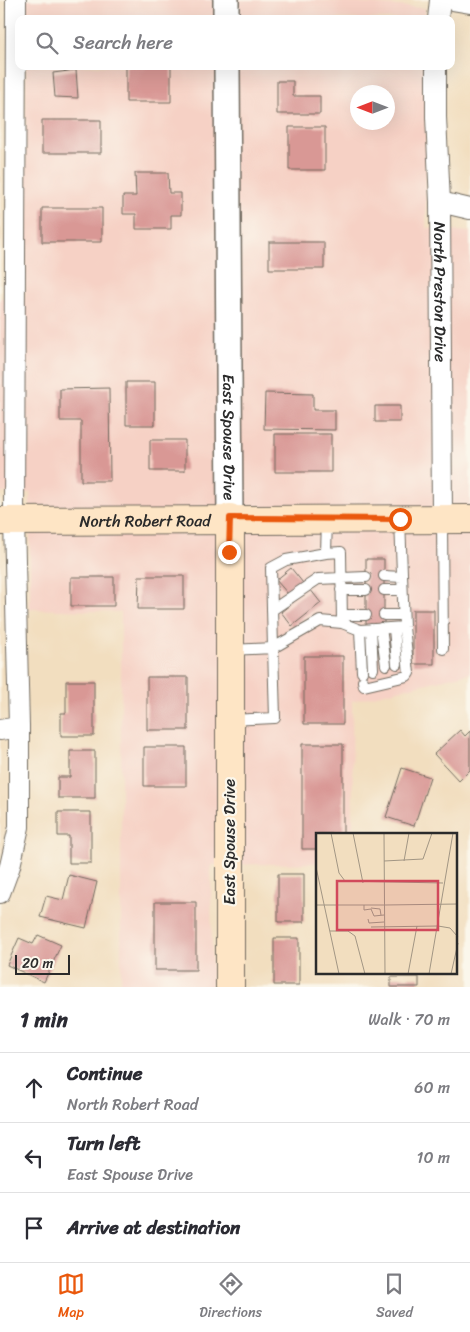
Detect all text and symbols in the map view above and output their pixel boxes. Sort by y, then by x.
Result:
search box [15,15,455,70]
text: Search here [73,26,173,59]
icon: search [33,29,61,57]
north arrow [350,85,395,130]
street label: North Preston Drive [425,222,455,362]
street label: East Spouse Drive [214,374,244,500]
street label: North Robert Road [79,506,212,536]
route start [389,508,412,531]
route end [218,541,241,564]
street label: East Spouse Drive [215,779,244,905]
inset map [316,833,458,974]
text: 20 m [22,951,53,976]
scale bar [15,952,70,975]
text: 1 min [20,1001,68,1039]
text: Walk · 70 m [368,1005,450,1034]
text: Continue [67,1057,143,1090]
text: 60 m [414,1073,450,1102]
icon: ahead [20,1074,48,1102]
text: North Robert Road [67,1090,198,1119]
text: Turn left [67,1127,140,1160]
text: 10 m [417,1143,450,1172]
icon: left [20,1144,48,1172]
text: East Spouse Drive [67,1160,193,1189]
text: Arrive at destination [67,1211,240,1244]
icon: arrive [20,1214,48,1242]
tab: Map [57,1270,85,1325]
tab: Directions [199,1270,262,1325]
tab: Saved [376,1270,413,1325]

